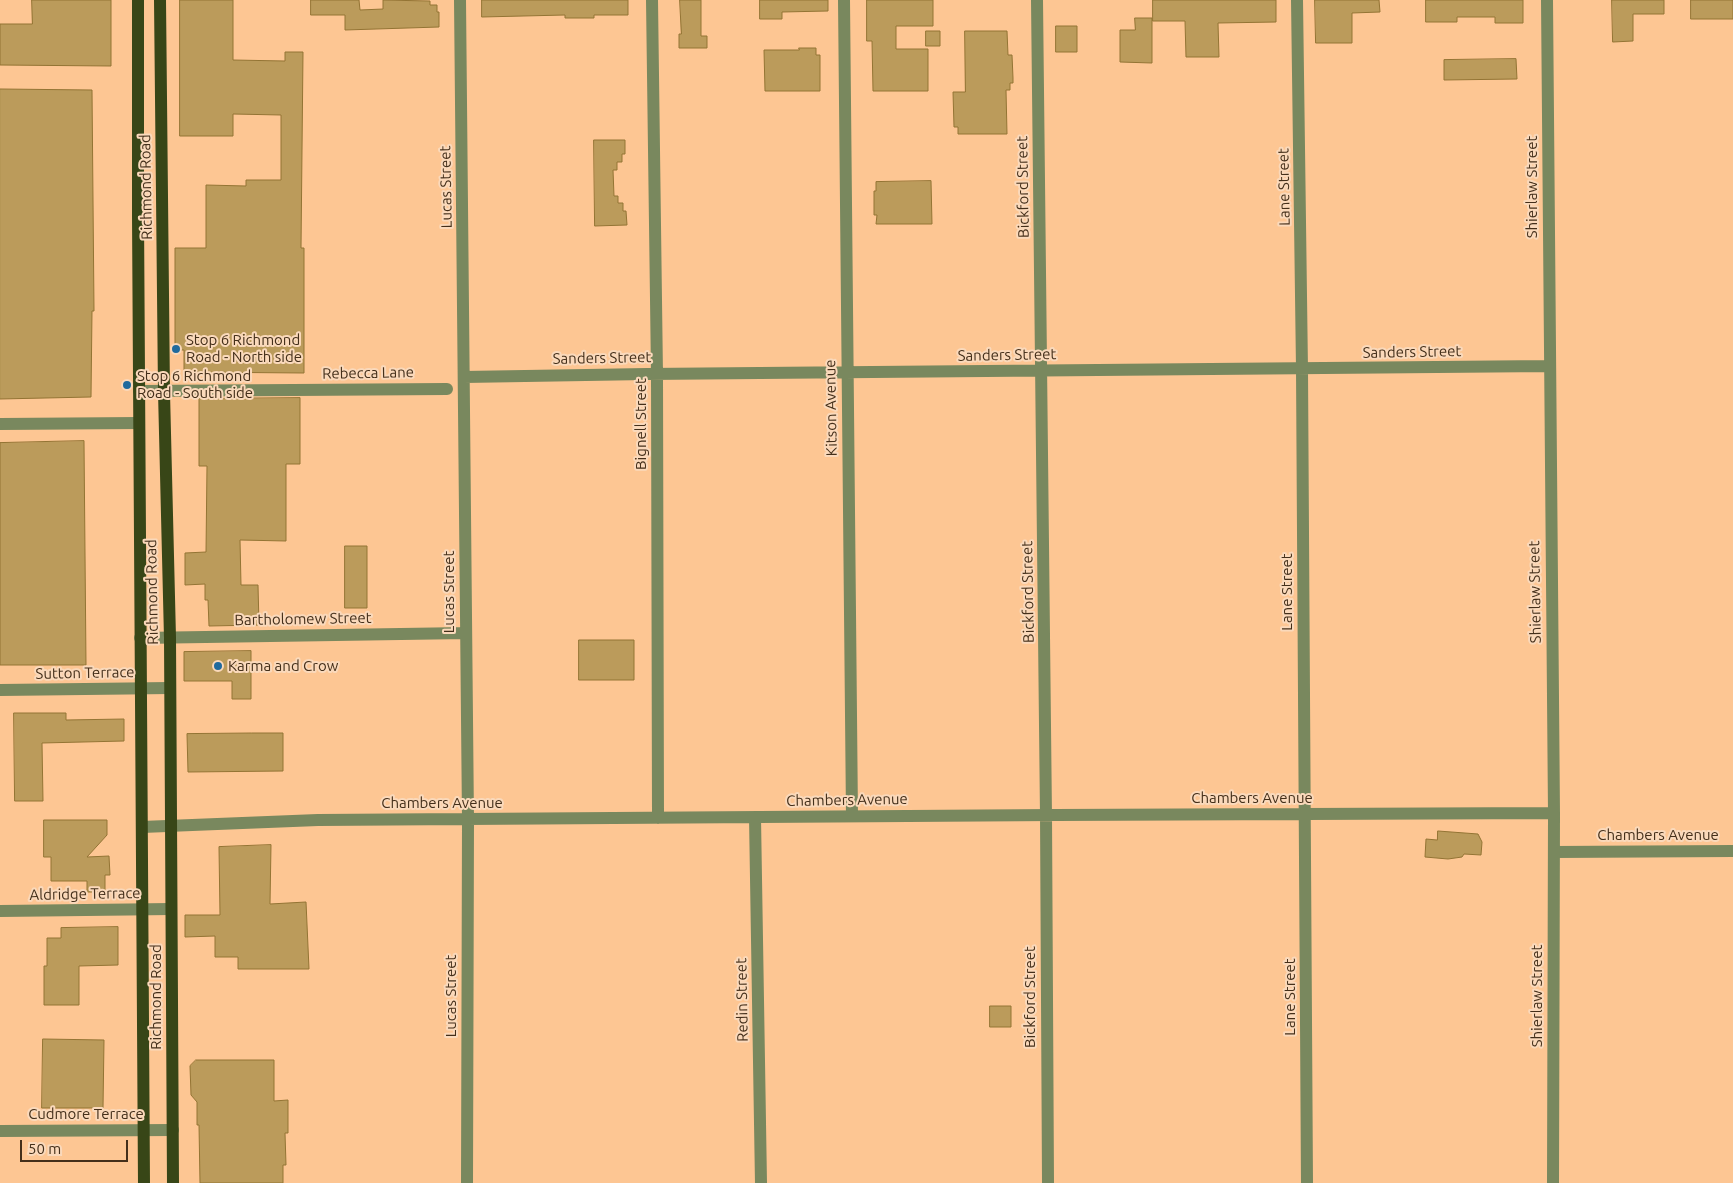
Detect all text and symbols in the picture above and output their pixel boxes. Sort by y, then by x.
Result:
street label: Richmond Road [136,134,156,240]
street label: Bickford Street [1013,136,1033,238]
street label: Shierlaw Street [1523,136,1541,238]
street label: Lucas Street [436,146,456,228]
street label: Lane Street [1274,148,1294,226]
place label: Stop 6 Richmond Road - North side [186,331,302,366]
street label: Sanders Street [1362,342,1462,362]
marker: Stop 6 Richmond Road - North side [170,343,182,355]
street label: Sanders Street [957,345,1057,365]
street label: Sanders Street [552,348,652,368]
street label: Kitson Avenue [821,359,841,457]
street label: Rebecca Lane [322,363,414,383]
place label: Stop 6 Richmond Road - South side [137,367,253,402]
street label: Bignell Street [632,378,650,470]
marker: Stop 6 Richmond Road - South side [121,379,133,391]
street label: Richmond Road [142,539,162,645]
street label: Bickford Street [1018,541,1038,643]
street label: Shierlaw Street [1525,541,1545,643]
street label: Lucas Street [440,551,458,633]
street label: Lane Street [1278,553,1296,631]
street label: Bartholomew Street [234,609,372,629]
place label: Karma and Crow [228,657,338,675]
marker: Karma and Crow [212,660,224,672]
street label: Sutton Terrace [35,663,135,683]
street label: Chambers Avenue [1191,789,1313,807]
street label: Chambers Avenue [786,790,908,810]
street label: Chambers Avenue [381,794,503,812]
street label: Chambers Avenue [1597,826,1719,844]
street label: Aldridge Terrace [29,884,141,904]
street label: Richmond Road [147,944,165,1050]
street label: Shierlaw Street [1528,945,1546,1047]
street label: Bickford Street [1021,946,1039,1048]
street label: Lucas Street [442,955,460,1037]
street label: Redin Street [732,958,752,1042]
street label: Lane Street [1281,958,1299,1036]
street label: Cudmore Terrace [28,1105,144,1123]
scale bar [22,1130,130,1162]
text: 50 m [28,1140,61,1157]

